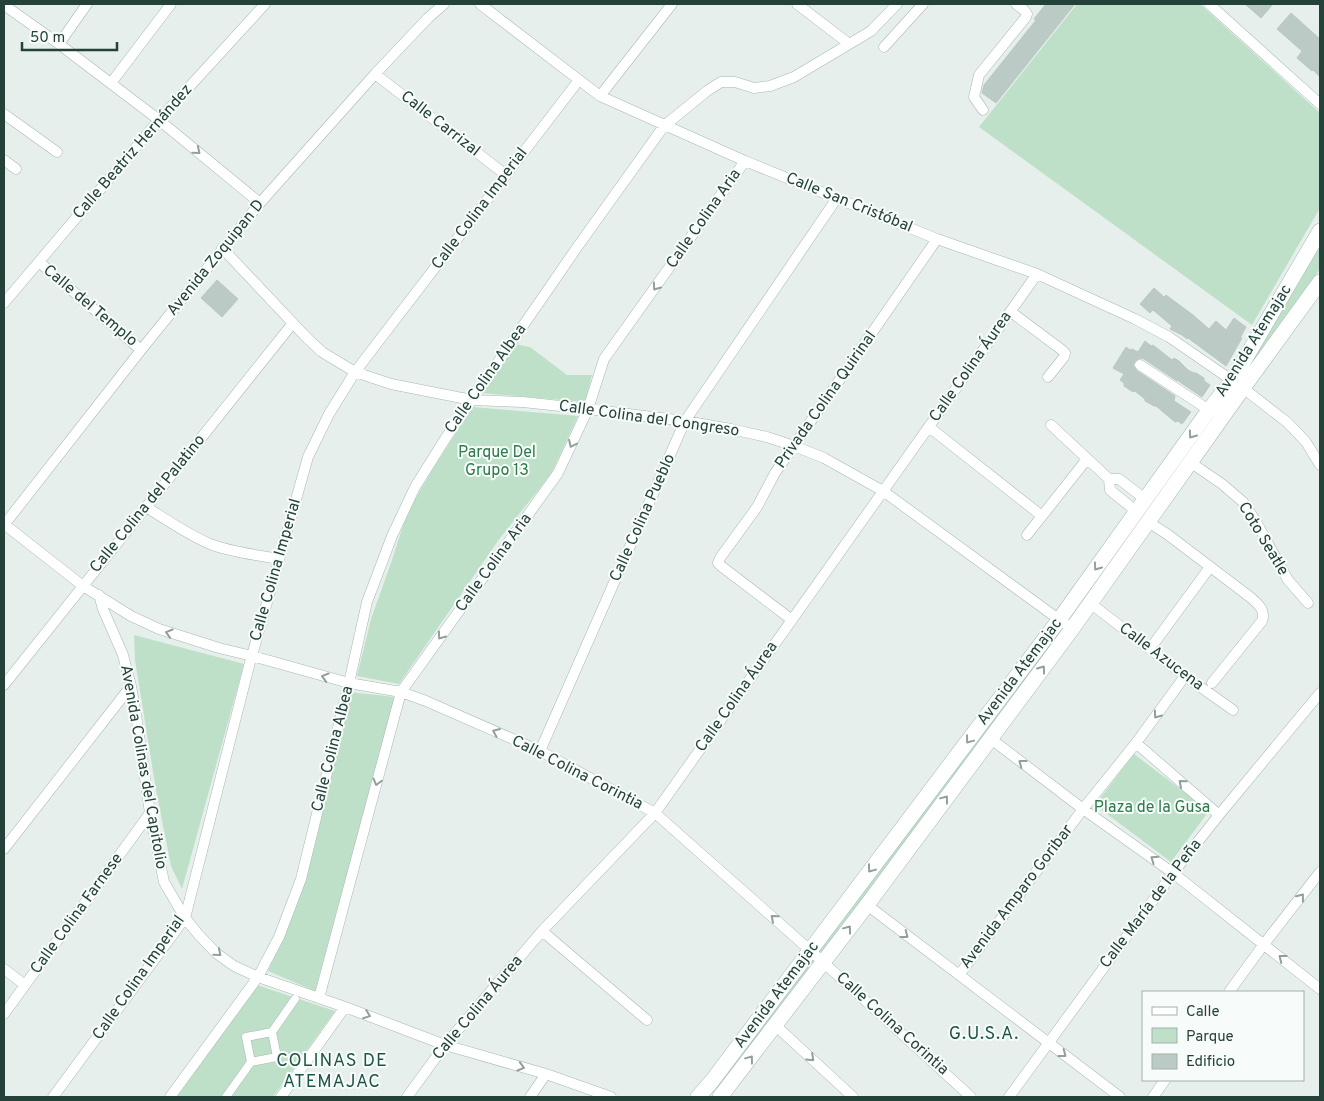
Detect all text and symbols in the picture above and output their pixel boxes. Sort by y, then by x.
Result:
scale bar [22,20,118,52]
text: 50 m [30,29,65,48]
street label: Calle Beatriz Hernández [69,80,197,224]
street label: Calle Carrizal [396,87,484,161]
street label: Calle Colina Imperial [428,144,532,274]
one-way arrow [191,146,200,155]
street label: Calle Colina Aria [662,165,746,273]
street label: Calle San Cristóbal [783,168,915,238]
street label: Avenida Zoquipan D [163,196,269,320]
street label: Calle del Templo [39,261,141,351]
one-way arrow [653,281,662,291]
street label: Avenida Atemajac [1211,281,1297,401]
street label: Calle Colina Áurea [924,307,1017,426]
street label: Calle Colina Albea [441,320,531,438]
street label: Privada Colina Quirinal [771,327,881,473]
street label: Calle Colina del Congreso [557,396,741,442]
one-way arrow [1189,429,1198,439]
street label: Calle Colina del Palatino [86,431,210,577]
one-way arrow [567,439,578,448]
park label: Parque Del Grupo 13 [458,443,536,481]
street label: Calle Colina Pueblo [606,451,680,585]
street label: Calle Colina Imperial [246,496,306,644]
street label: Coto Seatle [1233,499,1293,579]
street label: Calle Colina Aria [451,510,537,616]
one-way arrow [1094,561,1103,571]
street label: Avenida Atemajac [973,614,1067,730]
street label: Calle Azucena [1115,619,1207,695]
one-way arrow [166,628,174,638]
one-way arrow [439,630,447,639]
street label: Calle Colina Áurea [690,637,783,756]
street label: Avenida Colinas del Capitolio [115,663,171,871]
one-way arrow [1037,666,1045,675]
one-way arrow [322,672,330,682]
street label: Calle Colina Albea [308,684,358,814]
one-way arrow [1154,709,1163,719]
one-way arrow [492,727,501,738]
street label: Calle Colina Corintia [508,731,646,815]
one-way arrow [966,734,974,743]
one-way arrow [1019,760,1028,769]
one-way arrow [372,778,383,787]
one-way arrow [1179,780,1188,788]
one-way arrow [940,796,948,805]
park label: Plaza de la Gusa [1094,798,1210,818]
street label: Avenida Amparo Goribar [956,821,1078,973]
street label: Calle María de la Peña [1096,835,1206,973]
street label: Calle Colina Farnese [26,850,128,978]
one-way arrow [1150,856,1159,865]
one-way arrow [868,863,877,873]
one-way arrow [1295,894,1303,903]
street label: Calle Colina Imperial [88,912,190,1044]
one-way arrow [770,915,779,924]
one-way arrow [843,926,851,935]
one-way arrow [899,929,908,937]
street label: Avenida Atemajac [730,937,824,1053]
one-way arrow [212,948,221,956]
street label: Calle Colina Áurea [427,950,528,1064]
one-way arrow [1279,956,1288,964]
street label: Calle Colina Corintia [831,968,953,1080]
legend [1142,991,1304,1081]
text: Calle [1186,1003,1220,1022]
one-way arrow [362,1009,371,1020]
district label: G.U.S.A. [949,1023,1019,1046]
text: Parque [1186,1028,1234,1047]
one-way arrow [1057,1048,1067,1057]
district label: COLINAS DE ATEMAJAC [276,1050,388,1094]
one-way arrow [805,1052,814,1061]
text: Edificio [1186,1053,1235,1072]
one-way arrow [744,1056,752,1065]
one-way arrow [516,1062,524,1072]

